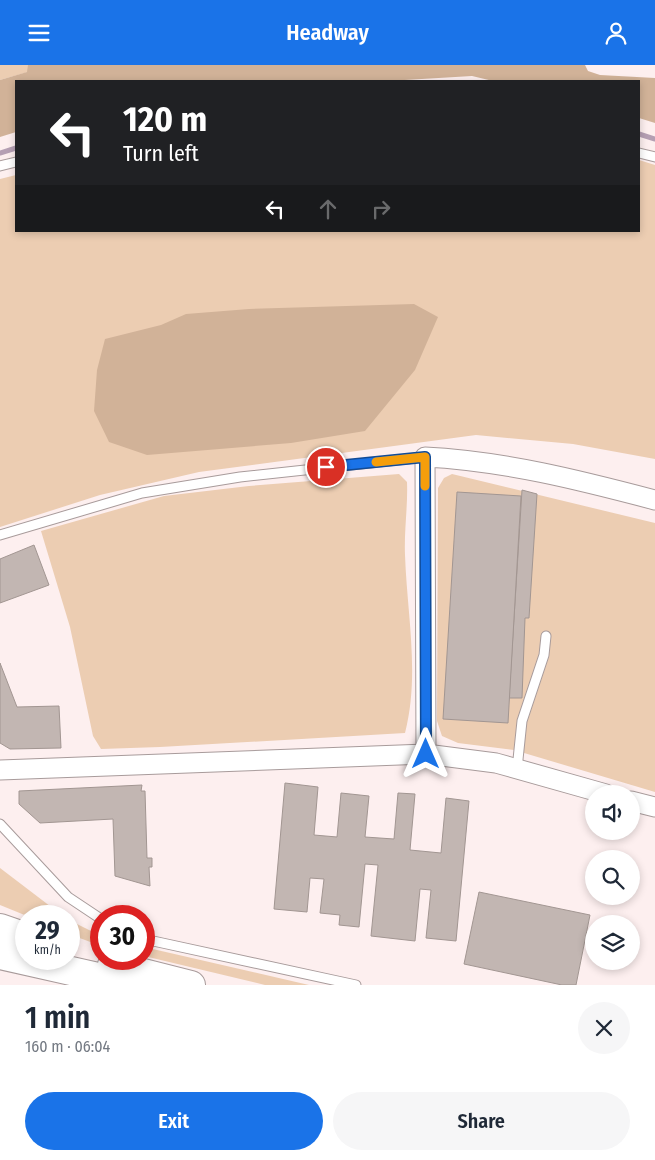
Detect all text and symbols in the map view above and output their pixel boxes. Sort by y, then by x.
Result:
icon: menu [25,19,53,47]
text: Headway [286,19,369,46]
icon: person [602,19,630,47]
text: 120 m [123,98,207,140]
icon: left [40,100,105,165]
text: Turn left [123,140,199,167]
icon: left [261,195,289,223]
icon: ahead [314,195,342,223]
icon: right [367,195,395,223]
pin [305,446,347,488]
icon: arrive [312,453,340,481]
position arrow [399,727,451,779]
map controls [585,785,640,970]
button: sound [585,785,640,840]
button: search [585,850,640,905]
speed limit sign: 30 [90,905,155,970]
button: layers [585,915,640,970]
text: 29 [35,916,60,946]
text: km/h [34,943,61,957]
text: 1 min [25,1000,90,1036]
button: close [578,1002,630,1054]
text: 160 m · 06:04 [25,1037,110,1056]
button: Exit [25,1092,323,1150]
button: Share [333,1092,630,1150]

